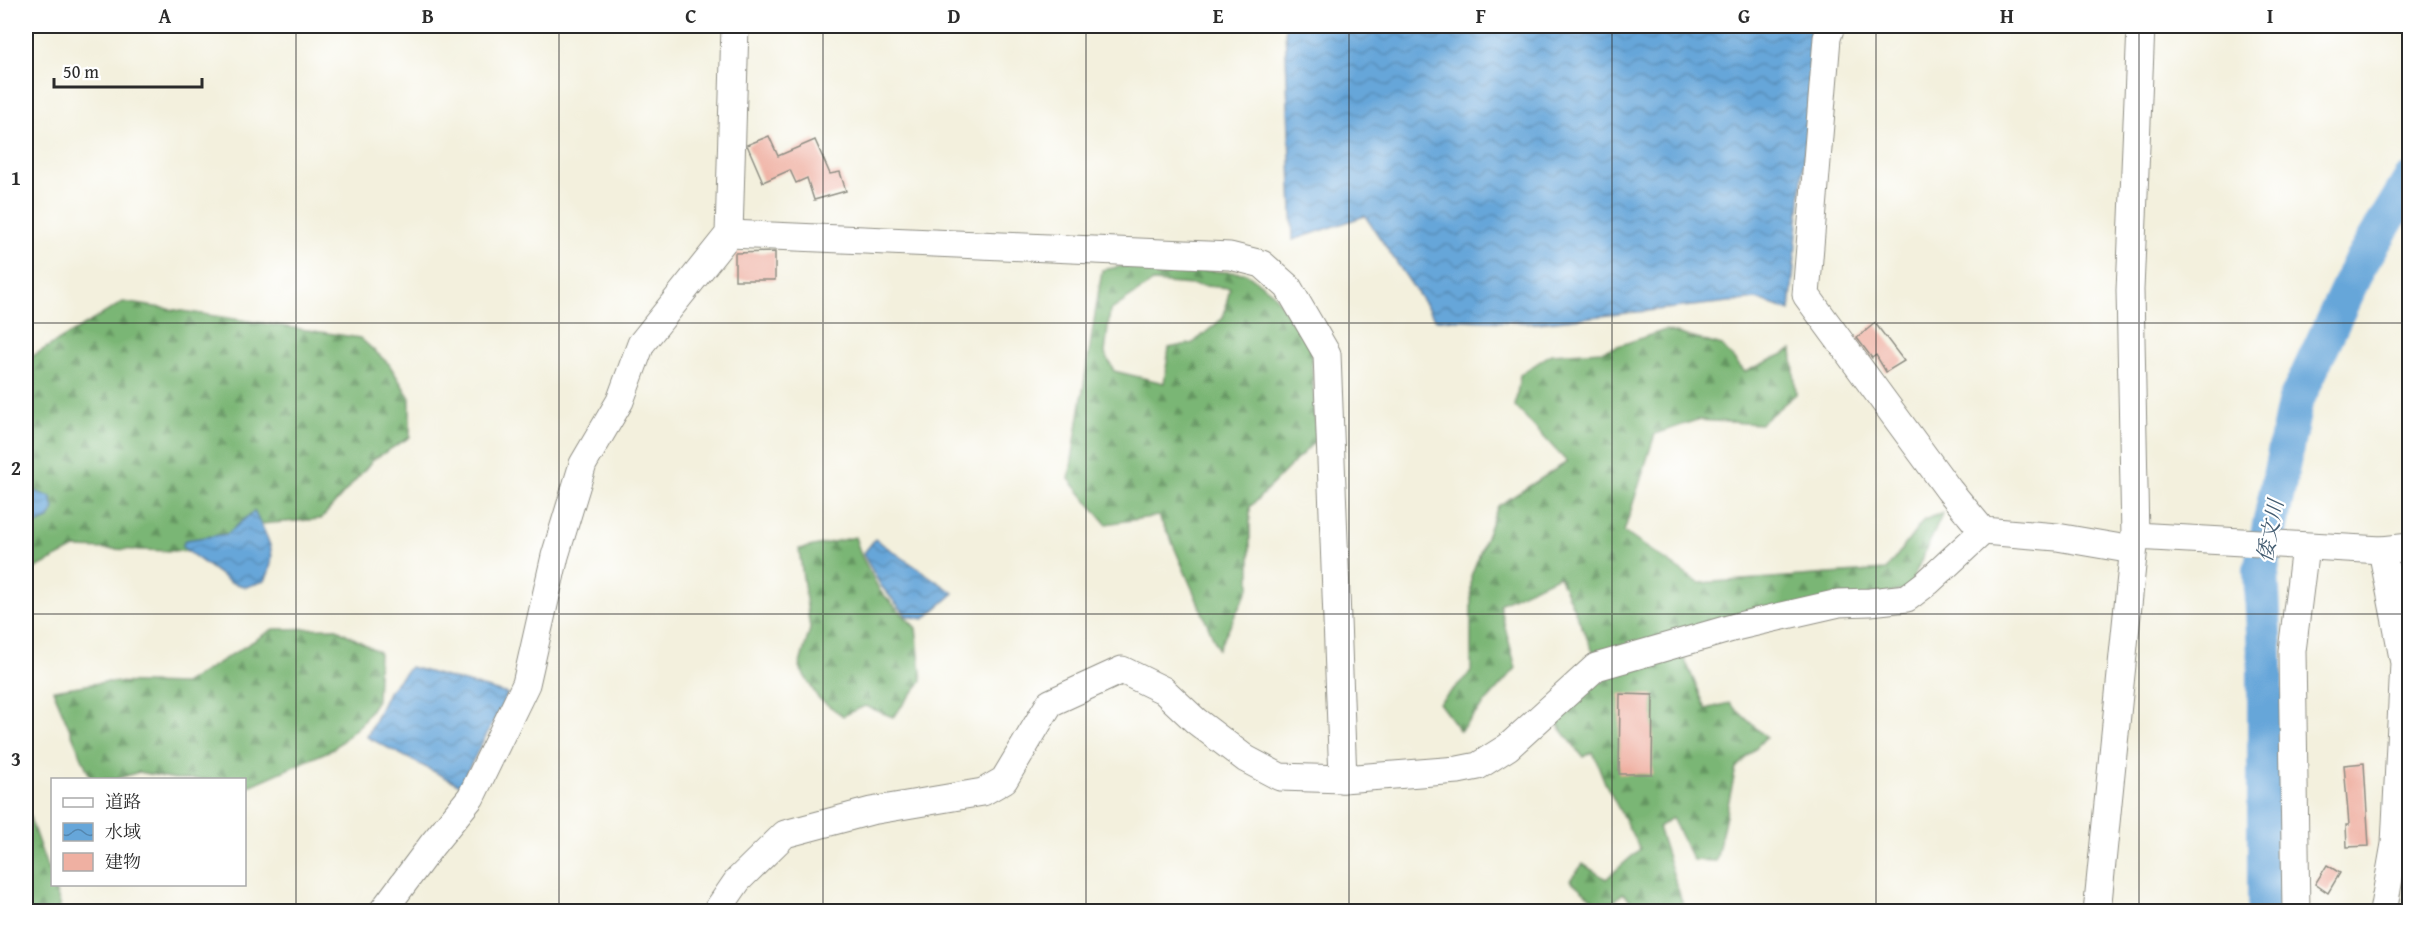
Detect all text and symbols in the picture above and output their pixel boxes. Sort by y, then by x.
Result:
text: A [159,1,172,30]
text: B [422,1,434,30]
text: C [685,1,697,30]
text: D [947,1,961,30]
text: E [1213,1,1224,30]
text: F [1476,1,1486,30]
text: G [1738,1,1750,30]
text: H [2000,1,2014,30]
text: I [2267,1,2273,30]
scale bar [54,51,202,89]
text: 50 m [63,58,99,85]
text: 1 [11,163,21,192]
text: 2 [11,453,21,482]
water label: 倭文川 [2249,495,2292,565]
text: 3 [11,744,21,773]
legend [51,778,246,886]
text: 道路 [105,788,141,815]
text: 水域 [105,818,141,845]
text: 建物 [105,848,141,875]

